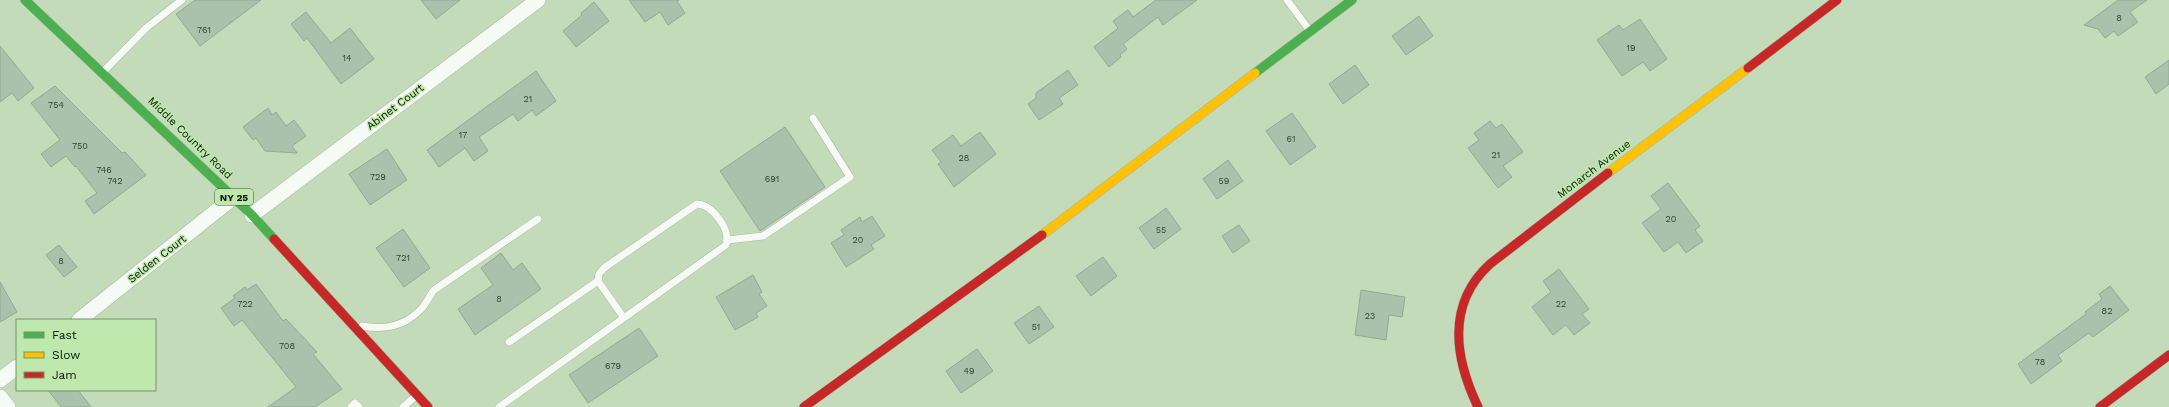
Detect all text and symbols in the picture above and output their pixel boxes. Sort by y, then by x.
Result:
house number: 8 [2116,13,2122,23]
house number: 761 [197,25,211,35]
house number: 19 [1626,43,1636,53]
house number: 14 [342,53,352,63]
street label: Abinet Court [364,81,426,133]
street label: Middle Country Road [145,94,235,182]
house number: 21 [524,94,532,104]
house number: 754 [48,100,64,110]
house number: 17 [459,130,467,140]
house number: 61 [1287,134,1295,144]
street label: Monarch Avenue [1555,137,1633,201]
house number: 750 [72,141,88,151]
house number: 21 [1492,150,1500,160]
house number: 28 [959,153,969,163]
house number: 746 [96,165,112,175]
house number: 729 [370,172,386,182]
house number: 691 [765,174,779,184]
house number: 742 [107,176,123,186]
house number: 59 [1219,176,1229,186]
road number: NY 25 [215,189,253,205]
house number: 20 [1666,214,1677,224]
house number: 55 [1156,225,1166,235]
street label: Selden Court [125,232,189,286]
house number: 20 [853,235,864,245]
house number: 721 [396,253,410,263]
house number: 8 [58,256,64,266]
house number: 8 [496,294,502,304]
house number: 722 [237,299,253,309]
house number: 22 [1556,299,1566,309]
house number: 82 [2102,306,2112,316]
house number: 23 [1365,311,1375,321]
legend [16,319,156,391]
house number: 51 [1032,322,1040,332]
text: Fast [52,328,77,342]
house number: 708 [279,341,295,351]
text: Slow [52,348,80,362]
house number: 78 [2035,357,2045,367]
house number: 679 [605,361,621,371]
house number: 49 [963,366,975,376]
text: Jam [52,368,77,382]

